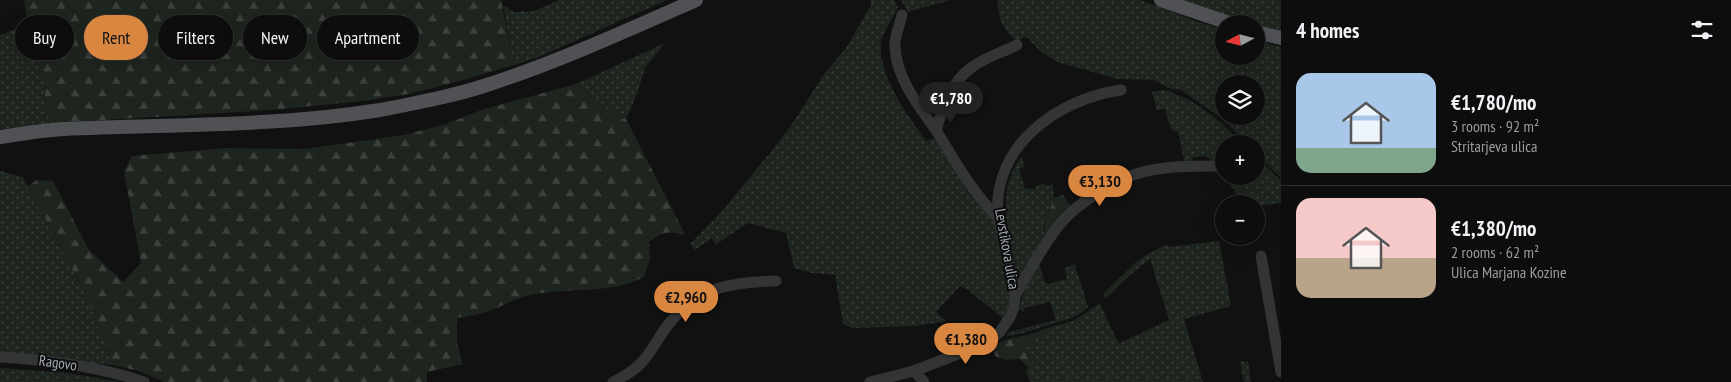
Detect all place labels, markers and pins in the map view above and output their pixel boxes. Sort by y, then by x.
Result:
pin: €1,780 [910,82,992,124]
pin: €3,130 [1059,164,1141,207]
pin: €2,960 [645,280,727,323]
pin: €1,380 [925,322,1007,365]

